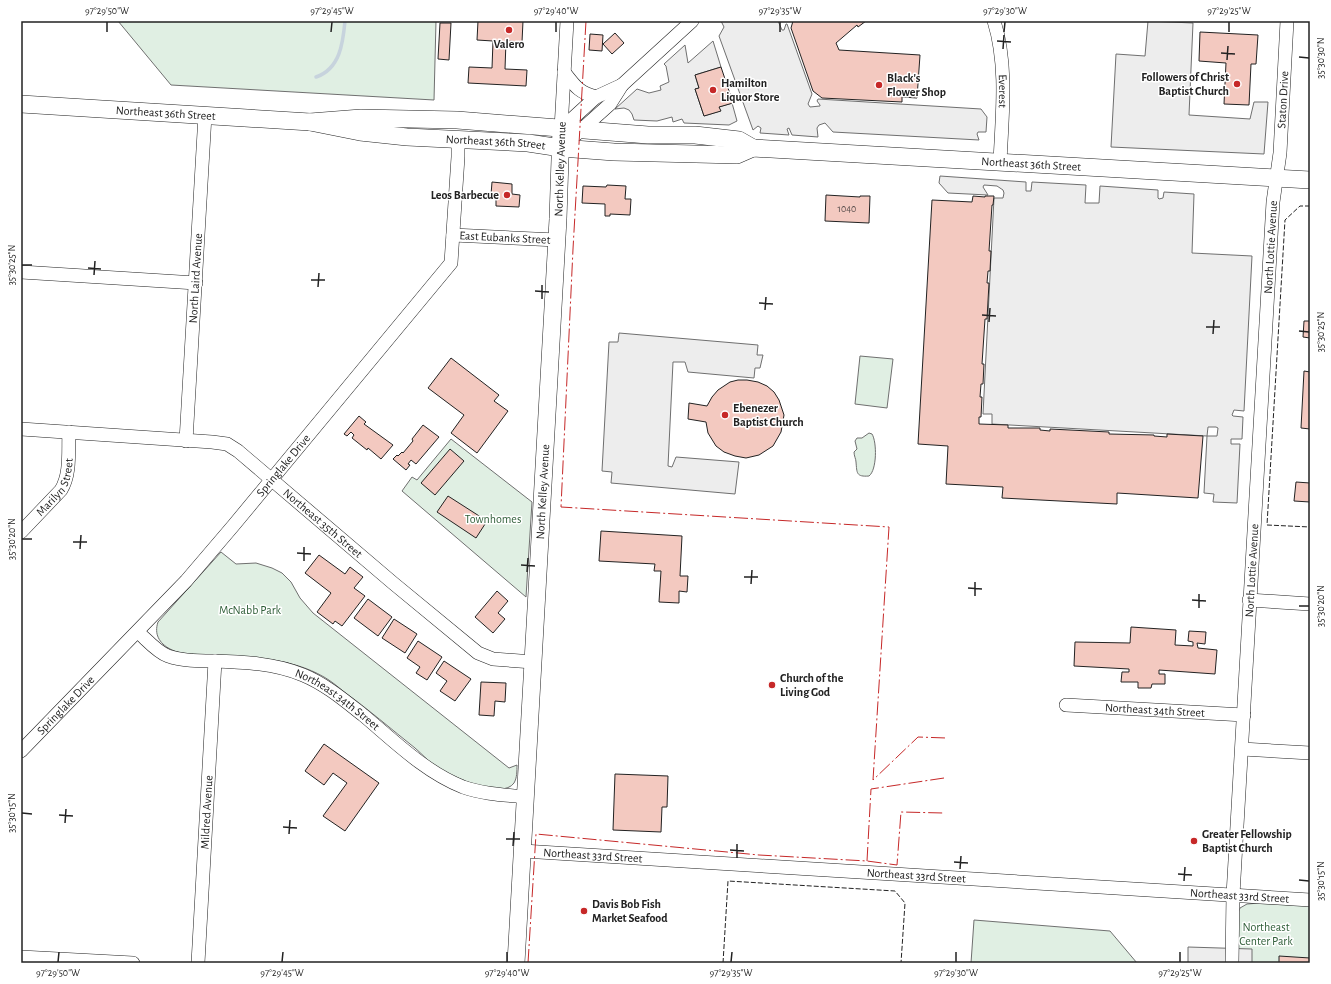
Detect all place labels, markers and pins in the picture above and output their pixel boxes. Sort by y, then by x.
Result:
marker: Valero [504,25,514,35]
place label: Valero [493,38,525,50]
place label: Followers of Christ Baptist Church [1141,71,1229,97]
place label: Black's Flower Shop [887,72,946,98]
place label: Hamilton Liquor Store [721,77,780,103]
marker: Followers of Christ Baptist Church [1232,79,1242,89]
marker: Black's Flower Shop [874,80,884,90]
marker: Hamilton Liquor Store [708,85,718,95]
place label: Leos Barbecue [431,189,499,201]
marker: Leos Barbecue [502,190,512,200]
place label: Ebenezer Baptist Church [733,402,804,428]
marker: Ebenezer Baptist Church [720,410,730,420]
place label: Church of the Living God [780,672,844,698]
marker: Church of the Living God [767,680,777,690]
place label: Greater Fellowship Baptist Church [1202,828,1292,854]
marker: Greater Fellowship Baptist Church [1189,836,1199,846]
place label: Davis Bob Fish Market Seafood [592,898,668,924]
marker: Davis Bob Fish Market Seafood [579,906,589,916]

